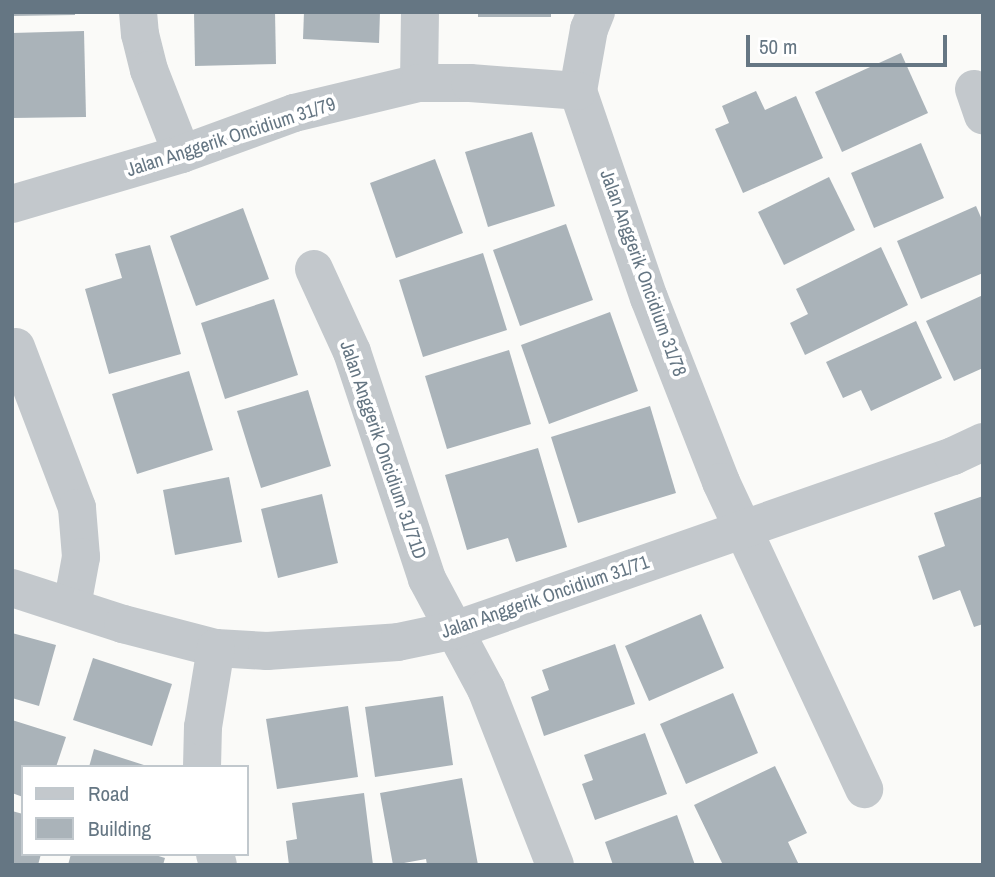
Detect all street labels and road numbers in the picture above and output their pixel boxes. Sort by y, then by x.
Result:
street label: Jalan Anggerik Oncidium 31/79 [123,92,339,182]
street label: Jalan Anggerik Oncidium 31/78 [595,166,691,380]
street label: Jalan Anggerik Oncidium 31/71D [335,337,431,563]
street label: Jalan Anggerik Oncidium 31/71 [438,551,652,643]

